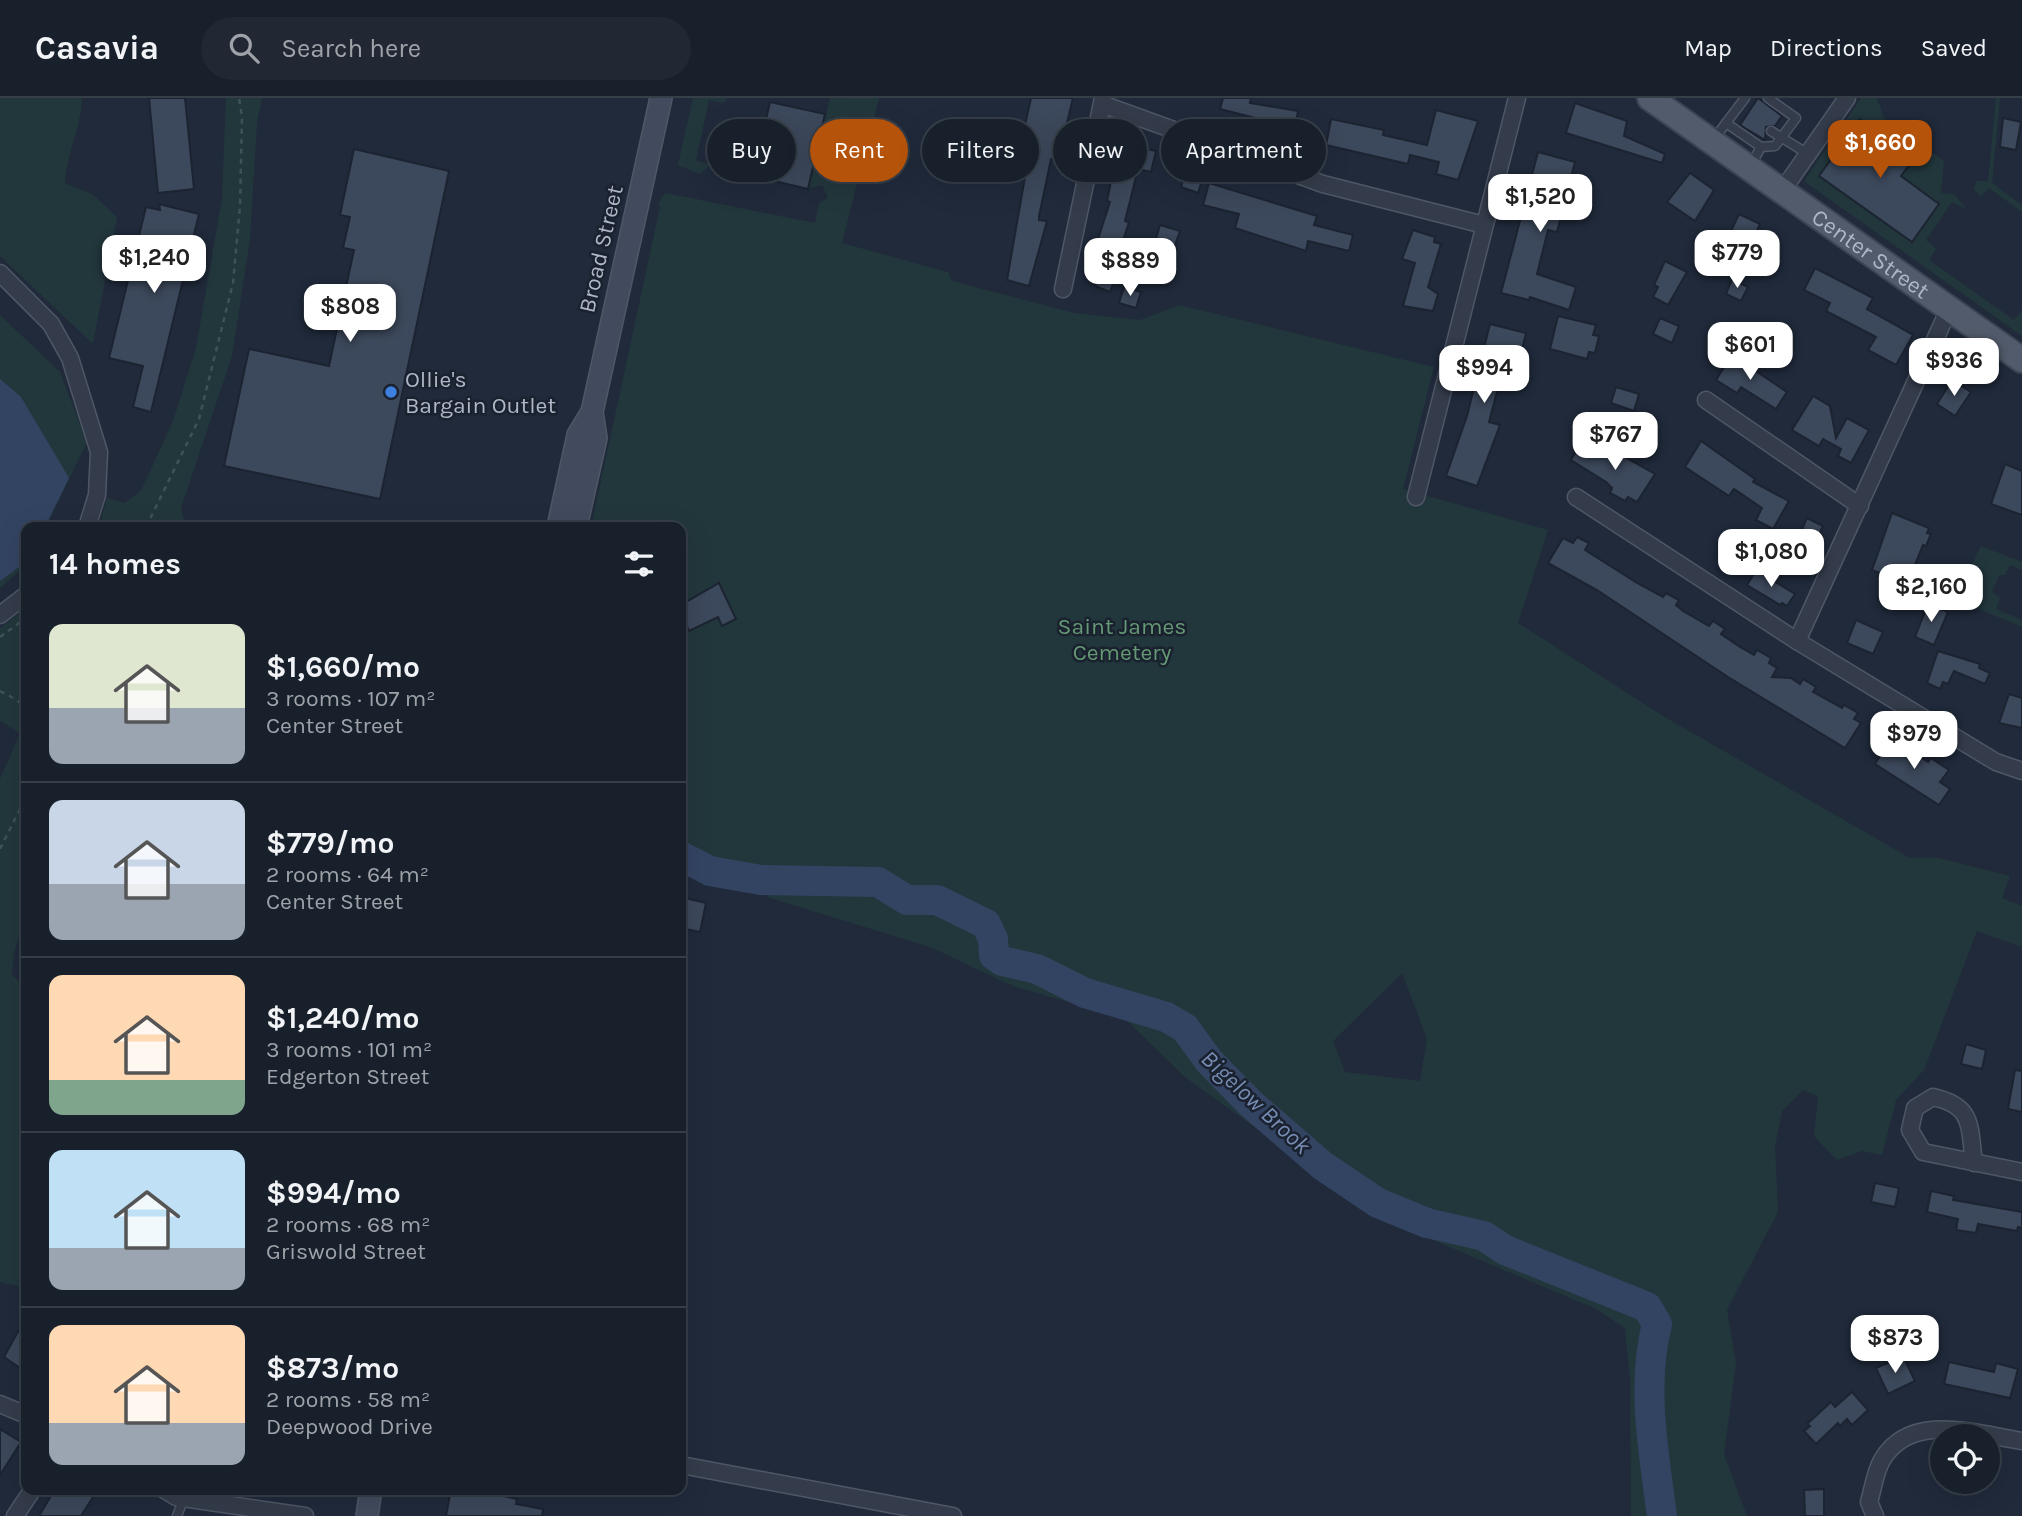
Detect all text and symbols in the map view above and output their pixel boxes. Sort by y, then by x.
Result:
search box [201,17,691,80]
text: Casavia [35,29,159,67]
icon: search [225,29,263,67]
text: Search here [281,33,421,64]
text: Map [1684,34,1732,62]
text: Directions [1770,34,1883,62]
text: Saved [1921,34,1987,62]
chip: Buy [707,119,796,182]
chip: Rent [810,119,908,182]
chip: Filters [922,119,1039,182]
chip: New [1053,119,1147,182]
chip: Apartment [1161,119,1326,182]
pin: $1,660 [1823,120,1937,180]
text: $1,660 [1844,129,1916,156]
pin: $1,520 [1483,174,1597,234]
street label: Broad Street [573,182,629,315]
text: $1,520 [1504,183,1576,210]
street label: Center Street [1807,203,1935,304]
pin: $779 [1696,230,1778,290]
pin: $1,240 [97,236,211,295]
pin: $889 [1089,238,1171,298]
text: $779 [1711,239,1763,266]
text: $1,240 [118,244,190,271]
text: $889 [1100,247,1160,274]
pin: $808 [309,285,391,344]
text: $808 [320,293,380,320]
pin: $601 [1709,322,1791,382]
text: $601 [1724,331,1776,358]
pin: $936 [1913,338,1995,398]
pin: $994 [1443,345,1525,405]
text: $936 [1925,347,1983,374]
text: $994 [1455,354,1513,381]
place label: Ollie's Bargain Outlet [405,366,556,419]
marker: Ollie's Bargain Outlet [383,384,399,400]
pin: $767 [1574,412,1656,472]
text: $767 [1589,421,1641,448]
pin: $1,080 [1714,530,1828,589]
text: $1,080 [1734,538,1808,565]
icon: filters [620,545,658,583]
text: 14 homes [49,546,181,582]
pin: $2,160 [1874,564,1988,624]
text: $2,160 [1895,573,1967,600]
park label: Saint James Cemetery [1058,613,1186,666]
text: $1,660/mo [266,649,420,685]
icon: home [105,652,189,736]
text: 3 rooms · 107 m² [266,685,435,712]
text: Center Street [266,712,403,739]
pin: $979 [1873,712,1955,771]
text: $979 [1886,720,1942,747]
text: $779/mo [266,825,394,861]
icon: home [105,828,189,912]
text: 2 rooms · 64 m² [266,861,429,888]
text: Center Street [266,888,403,915]
text: $1,240/mo [266,1000,420,1036]
icon: home [105,1003,189,1087]
text: 3 rooms · 101 m² [266,1036,432,1063]
water label: Bigelow Brook [1196,1044,1317,1160]
text: Edgerton Street [266,1063,429,1090]
text: $994/mo [266,1175,401,1211]
icon: home [105,1178,189,1262]
text: 2 rooms · 68 m² [266,1211,430,1238]
text: Griswold Street [266,1238,426,1265]
pin: $873 [1854,1316,1936,1375]
text: $873 [1867,1324,1923,1351]
text: $873/mo [266,1350,399,1386]
icon: home [105,1353,189,1437]
text: 2 rooms · 58 m² [266,1386,430,1413]
text: Deepwood Drive [266,1413,433,1440]
map controls [1930,1424,2000,1494]
button: locate [1930,1424,2000,1494]

